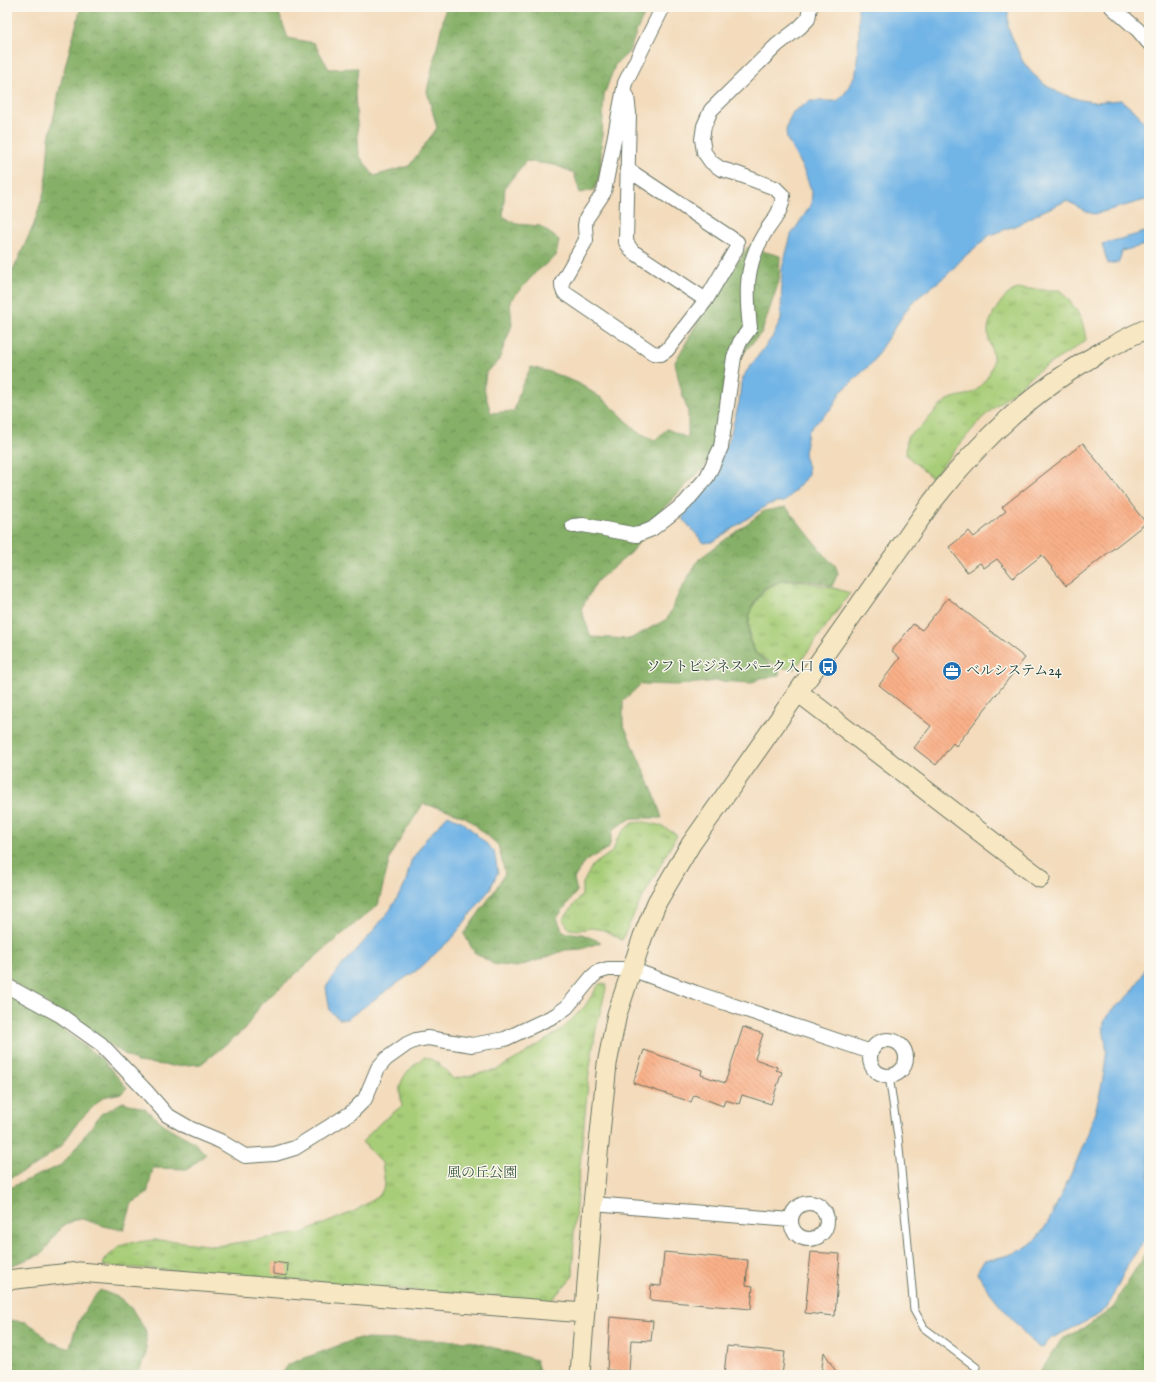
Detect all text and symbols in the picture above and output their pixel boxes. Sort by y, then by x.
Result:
bus stop icon: ソフトビジネスパーク入口 [817,656,839,678]
place label: ソフトビジネスパーク入口 [646,658,814,676]
office icon: ベルシステム24 [941,660,963,682]
place label: ベルシステム24 [966,662,1062,680]
park label: 風の丘公園 [447,1164,517,1182]

